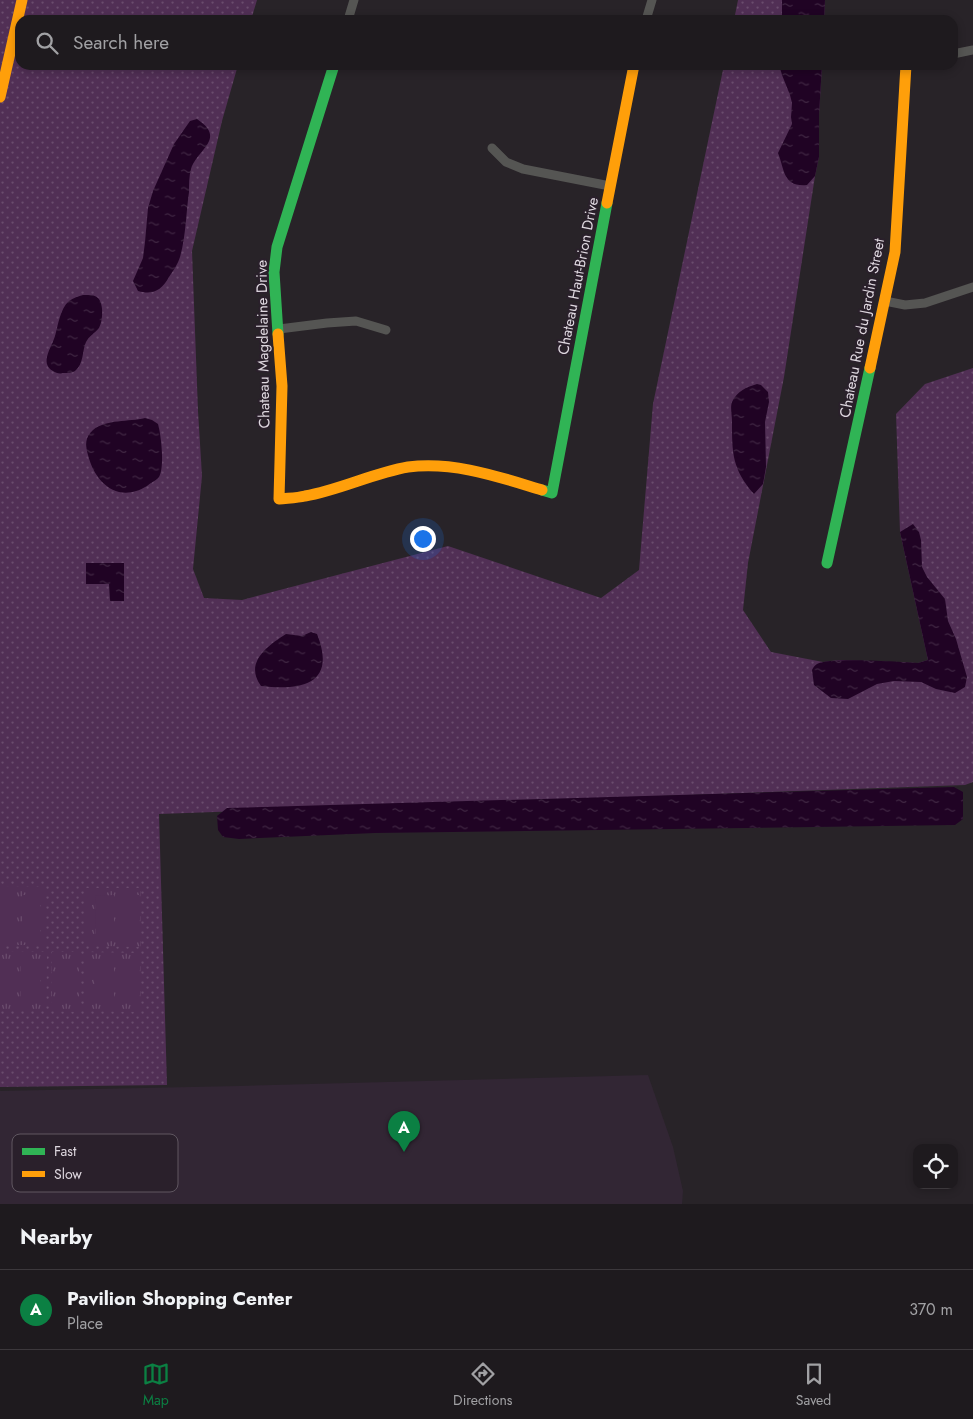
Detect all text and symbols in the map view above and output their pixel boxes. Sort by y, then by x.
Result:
search box [15,15,958,70]
icon: search [33,29,61,57]
text: Search here [73,29,169,56]
street label: Chateau Haut-Brion Drive [552,195,604,357]
street label: Chateau Rue du Jardin Street [834,236,890,420]
street label: Chateau Magdelaine Drive [251,259,275,428]
your location [410,526,436,552]
pin: A [388,1111,420,1152]
legend [12,1134,178,1192]
text: Fast [54,1141,77,1161]
map controls [913,1144,958,1189]
button: locate [913,1144,958,1189]
text: Slow [54,1164,82,1184]
text: Nearby [20,1222,92,1252]
text: Pavilion Shopping Center [67,1285,293,1312]
text: A [30,1298,42,1321]
text: 370 m [909,1298,953,1321]
text: Place [67,1312,103,1335]
tab: Map [142,1360,170,1410]
tab: Directions [453,1360,512,1410]
tab: Saved [796,1360,831,1410]

